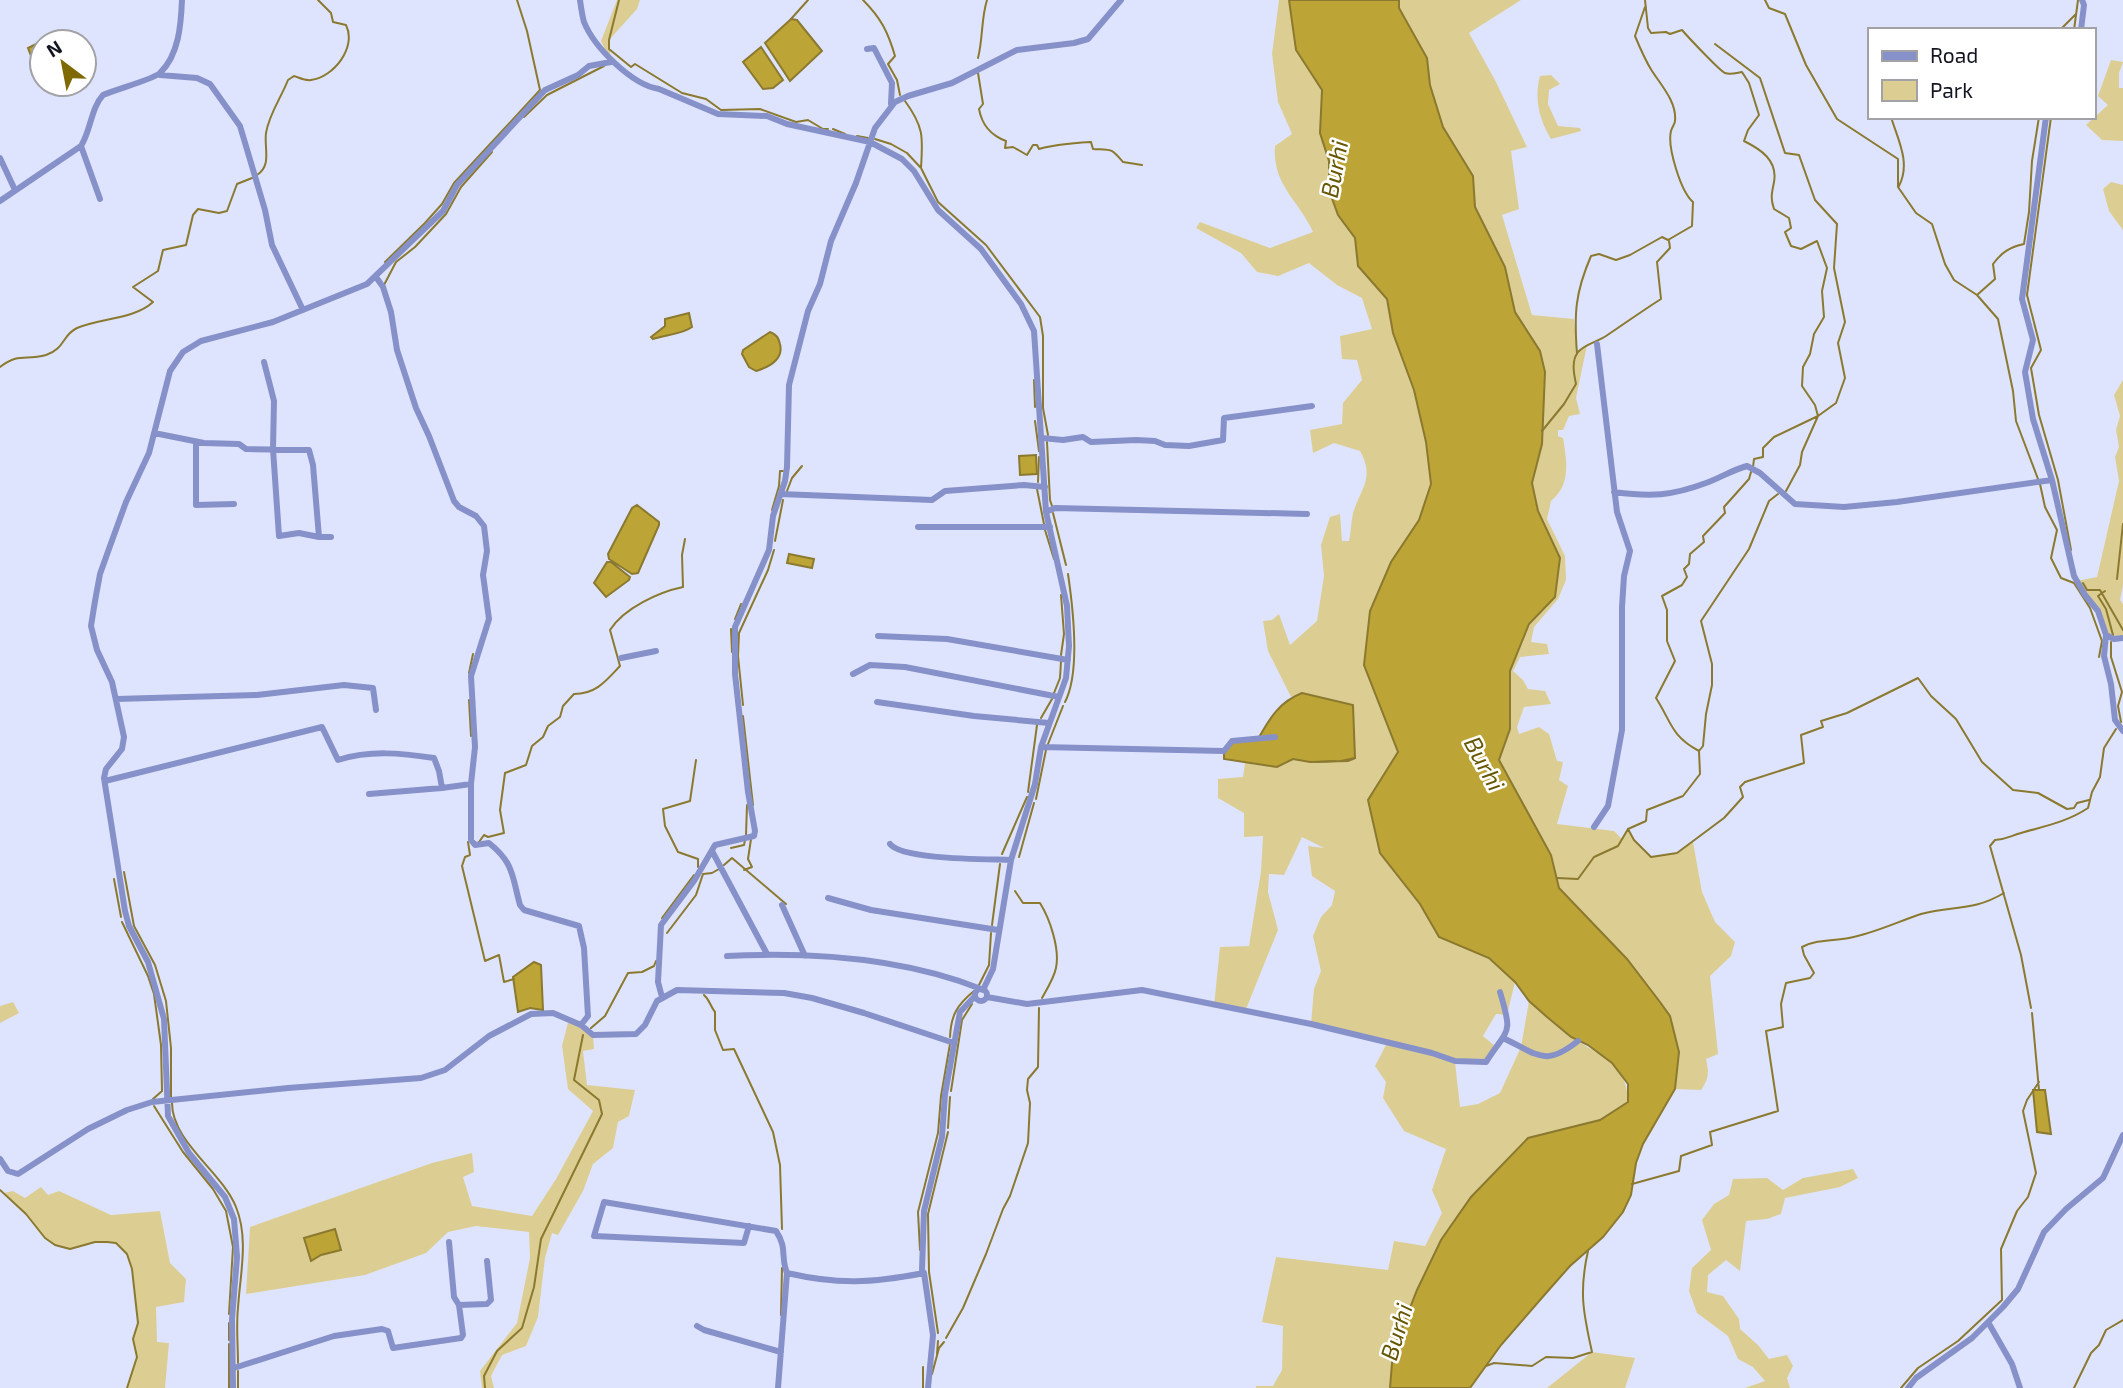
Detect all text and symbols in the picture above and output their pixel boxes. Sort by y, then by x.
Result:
north arrow [28,28,98,98]
legend [1868,28,2095,119]
text: N [42,35,66,62]
text: Road [1930,42,1978,67]
text: Park [1930,77,1973,102]
water label: Burhi [1314,138,1353,200]
water label: Burhi [1459,731,1512,796]
water label: Burhi [1373,1300,1418,1363]

